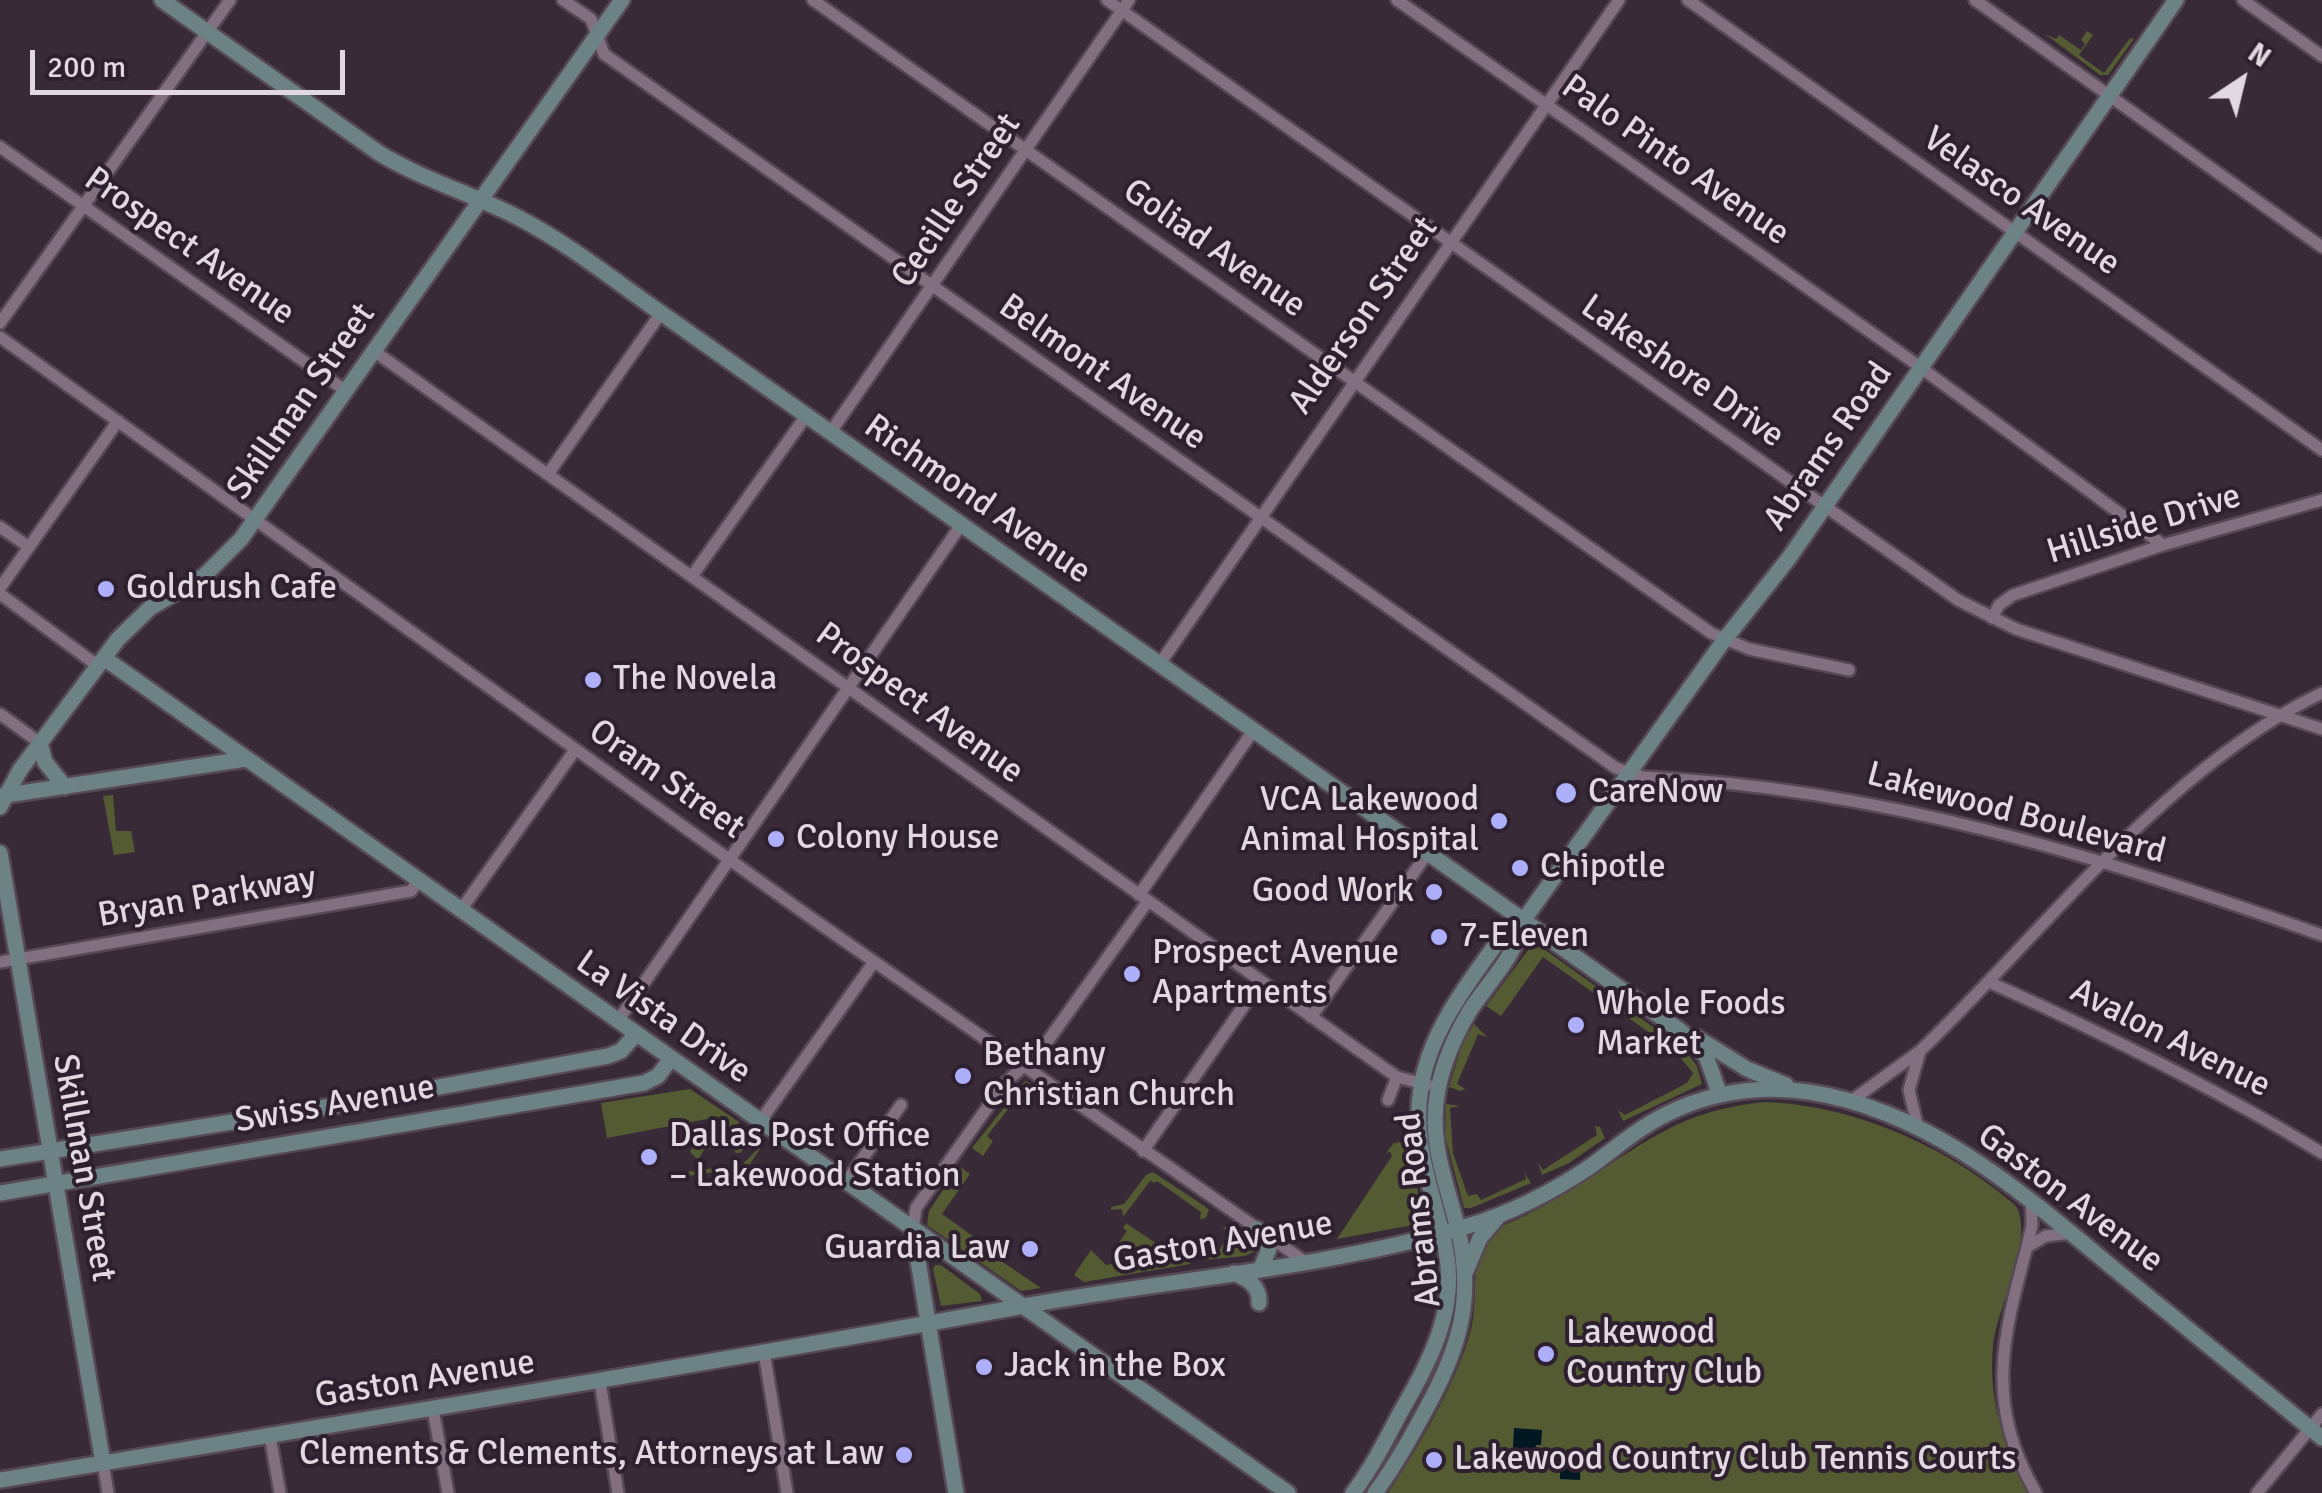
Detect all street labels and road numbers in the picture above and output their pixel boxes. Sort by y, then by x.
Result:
street label: Palo Pinto Avenue [1553,67,1797,255]
street label: Cecille Street [883,106,1031,296]
street label: Velasco Avenue [1914,119,2128,285]
street label: Prospect Avenue [76,159,302,335]
street label: Goliad Avenue [1114,171,1314,327]
street label: Alderson Street [1280,209,1448,423]
street label: Belmont Avenue [990,286,1214,460]
street label: Lakeshore Drive [1572,286,1792,458]
street label: Skillman Street [219,296,385,508]
street label: Abrams Road [1756,355,1902,539]
street label: Richmond Avenue [856,406,1098,594]
street label: Hillside Drive [2042,476,2246,574]
street label: Prospect Avenue [807,614,1031,794]
street label: Oram Street [580,711,752,849]
street label: Lakewood Boulevard [1862,754,2170,874]
street label: Bryan Parkway [95,858,319,938]
street label: La Vista Drive [567,942,759,1094]
street label: Avalon Avenue [2063,971,2277,1107]
street label: Skillman Street [42,1051,124,1285]
street label: Swiss Avenue [232,1067,438,1143]
street label: Abrams Road [1389,1110,1451,1310]
street label: Gaston Avenue [1969,1115,2171,1283]
street label: Gaston Avenue [1110,1203,1336,1283]
street label: Gaston Avenue [312,1342,538,1418]

